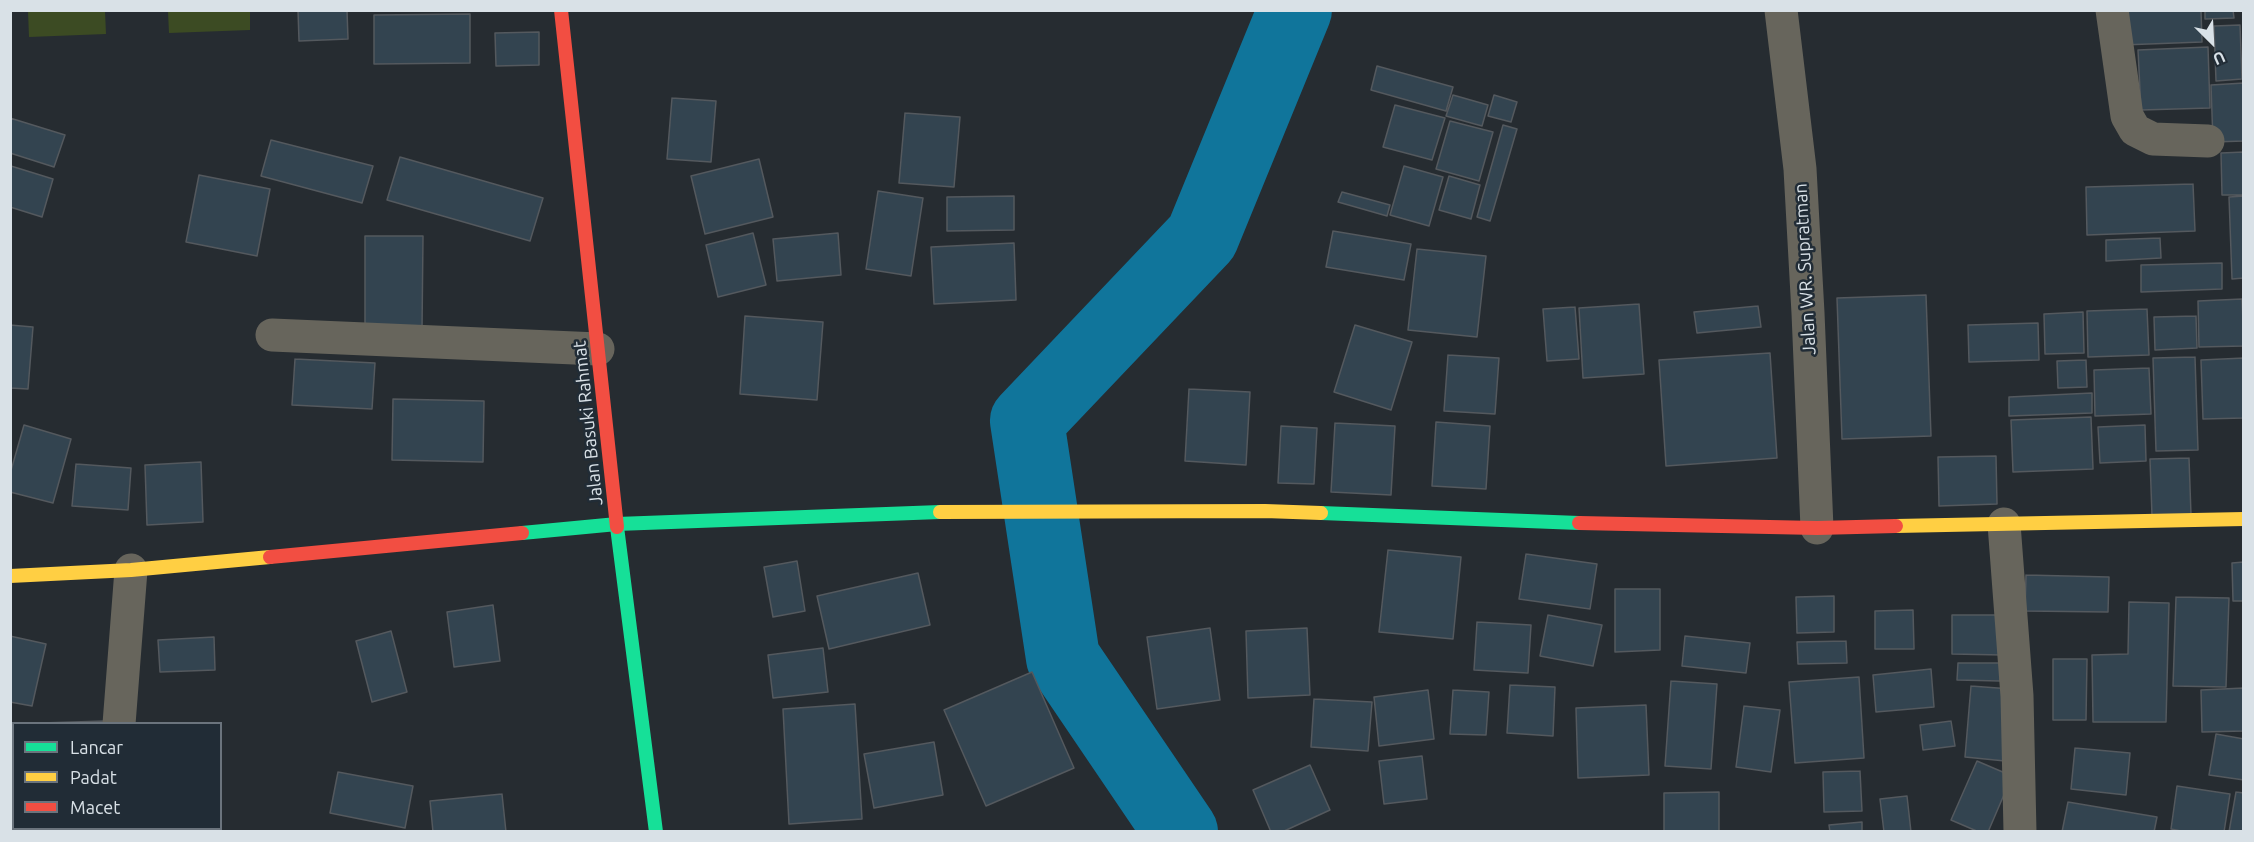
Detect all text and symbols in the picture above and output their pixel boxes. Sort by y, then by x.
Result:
north arrow [2182,12,2242,72]
text: U [2211,48,2228,69]
street label: Jalan WR. Supratman [1790,183,1820,355]
street label: Jalan Basuki Rahmat [569,340,607,506]
legend [12,722,222,830]
text: Lancar [70,737,123,757]
text: Padat [70,767,117,787]
text: Macet [70,797,120,817]

